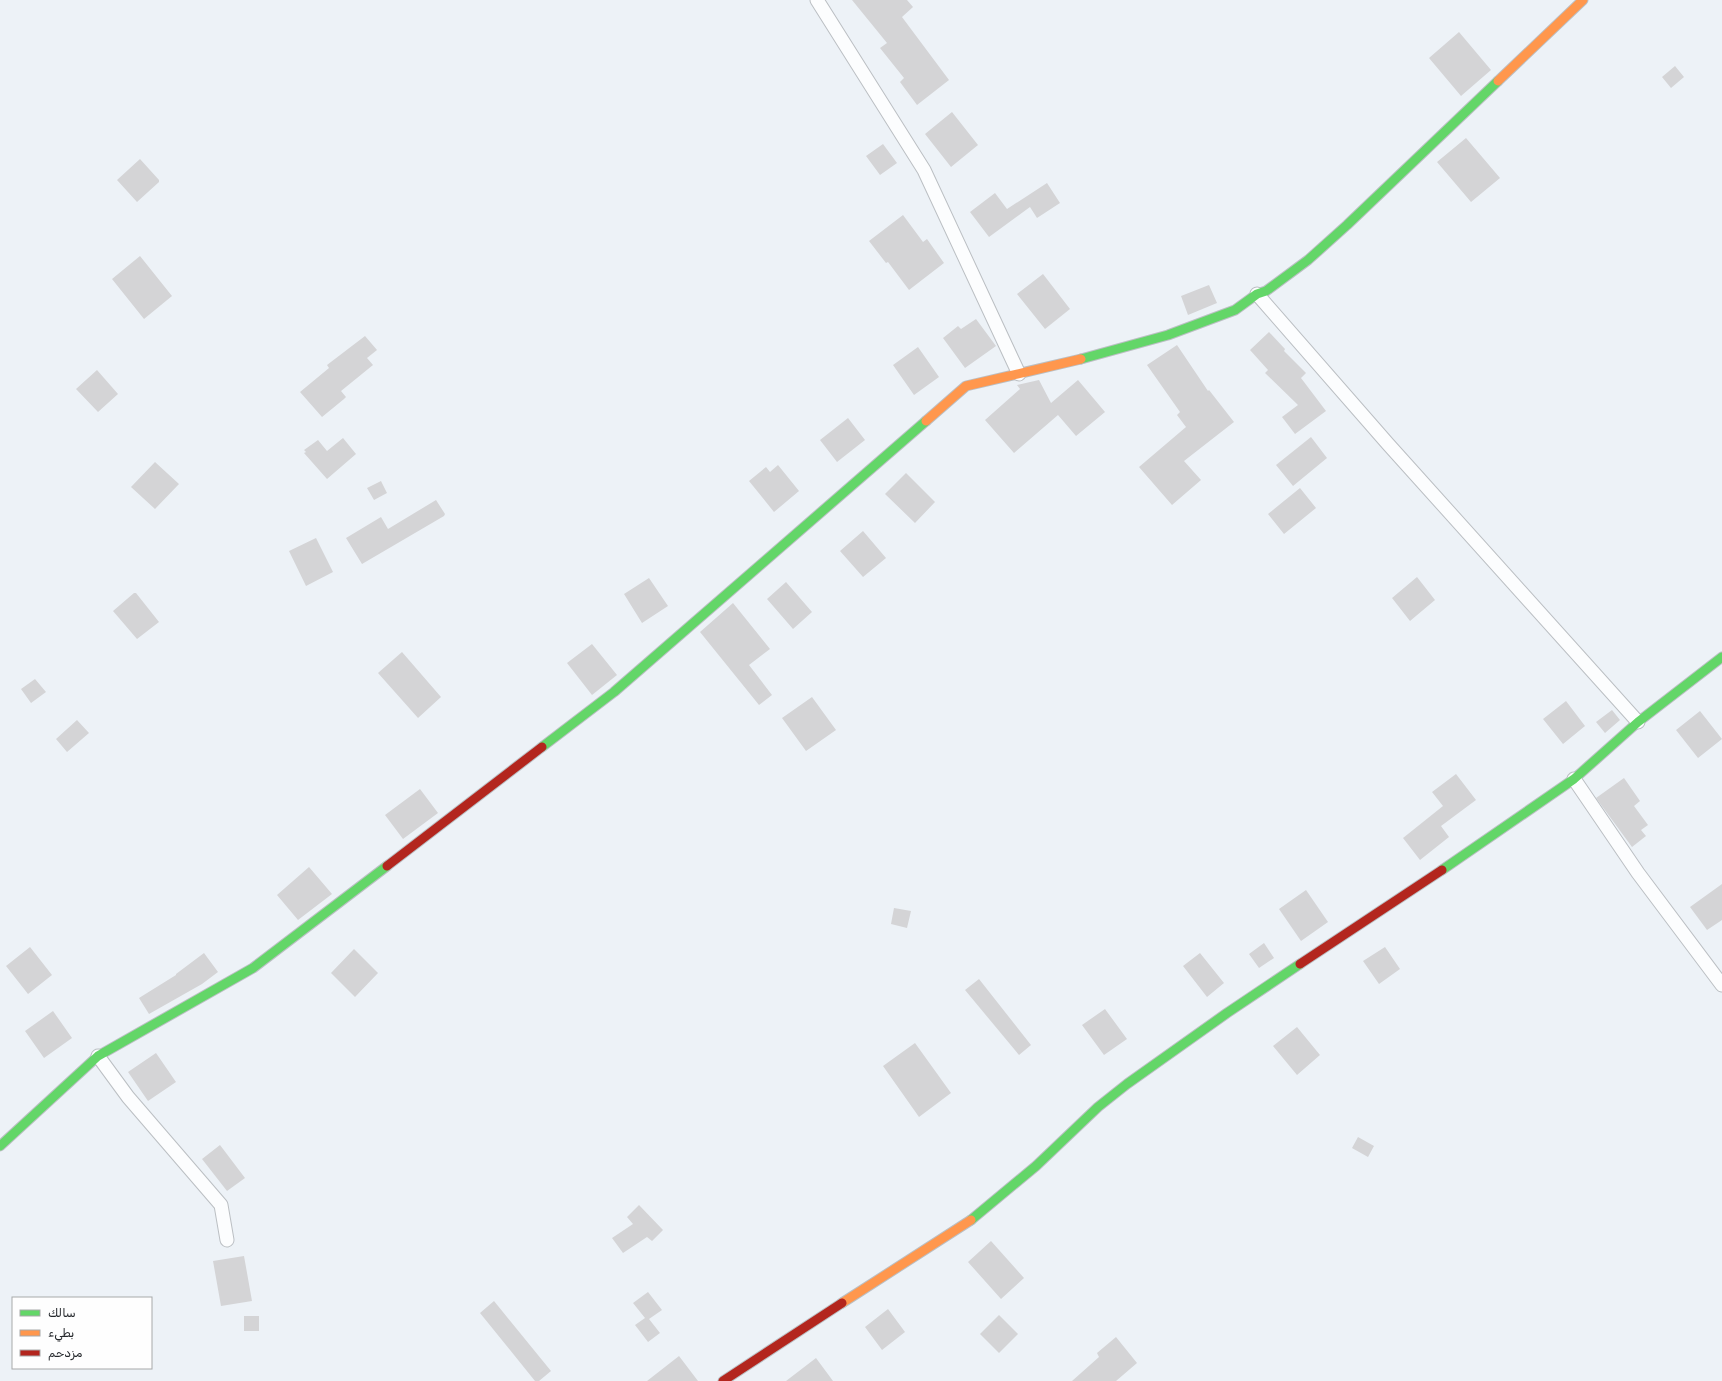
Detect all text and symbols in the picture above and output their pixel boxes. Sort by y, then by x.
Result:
legend [12,1297,152,1369]
text: سالك [48,1306,76,1320]
text: بطيء [48,1326,74,1342]
text: مزدحم [48,1346,83,1361]

